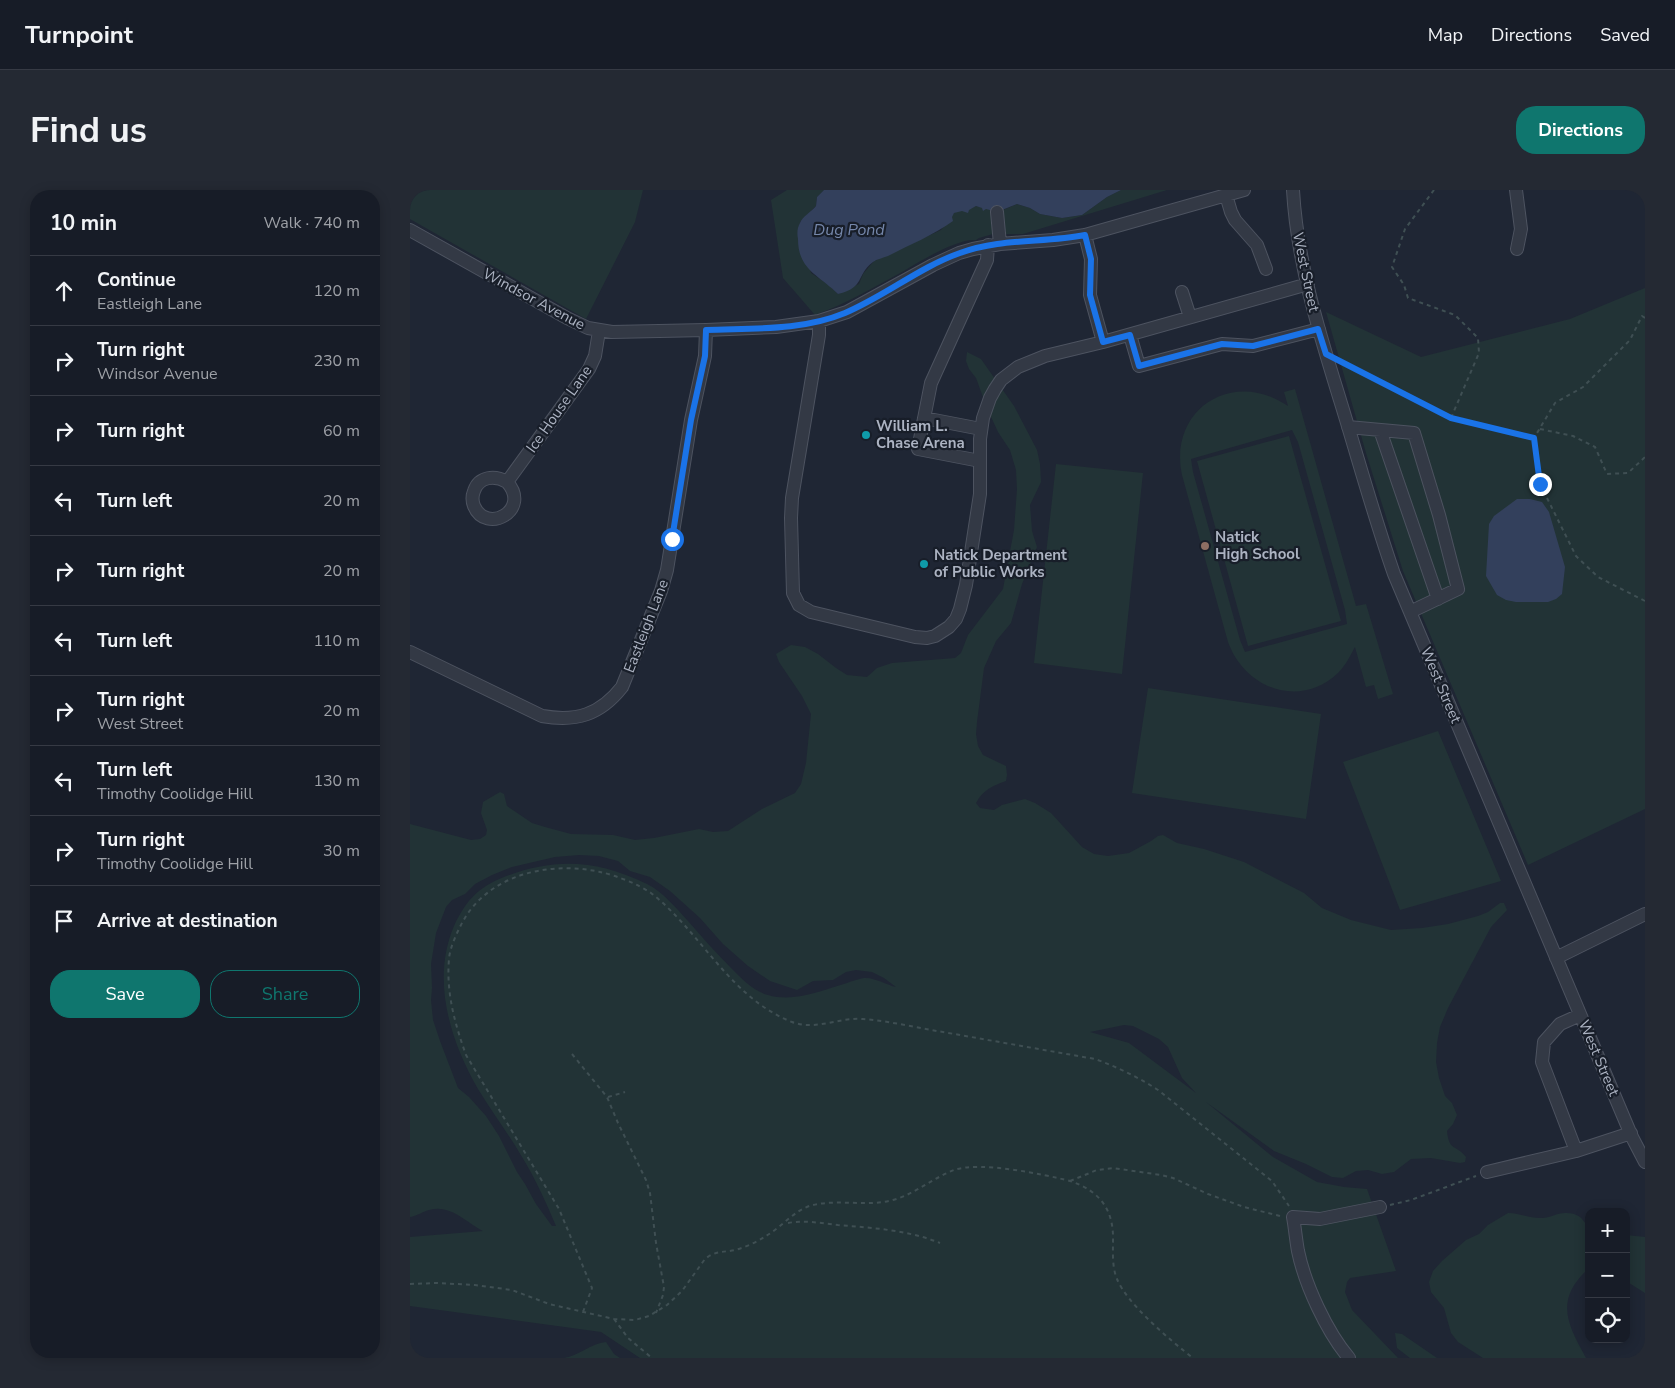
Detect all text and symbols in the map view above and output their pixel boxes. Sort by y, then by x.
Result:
text: Turnpoint [25,19,133,51]
text: Map [1428,23,1463,47]
text: Directions [1491,23,1572,47]
text: Saved [1600,23,1650,47]
button: Directions [1516,106,1645,154]
text: Find us [30,107,147,154]
text: 10 min [50,209,117,237]
text: Walk · 740 m [264,212,360,234]
water label: Dug Pond [813,219,885,241]
street label: West Street [1288,230,1324,314]
street label: Windsor Avenue [479,264,589,334]
text: Continue [97,267,176,293]
icon: ahead [50,277,78,305]
text: 120 m [313,280,360,302]
text: Eastleigh Lane [97,293,202,315]
text: Turn right [97,337,184,363]
icon: right [50,347,78,375]
text: 230 m [313,350,360,372]
street label: Ice House Lane [521,361,597,457]
text: Windsor Avenue [97,363,218,385]
place label: William L. Chase Arena [876,416,965,453]
icon: right [50,417,78,445]
text: Turn right [97,418,184,444]
text: 60 m [323,420,360,442]
marker: William L. Chase Arena [860,429,872,441]
route end [1529,473,1552,496]
icon: left [50,487,78,515]
text: Turn left [97,488,172,514]
text: 20 m [323,490,360,512]
place label: Natick High School [1215,527,1300,564]
route start [661,528,684,551]
marker: Natick High School [1199,540,1211,552]
place label: Natick Department of Public Works [934,545,1067,582]
icon: right [50,557,78,585]
text: Turn right [97,558,184,584]
marker: Natick Department of Public Works [918,558,930,570]
text: 20 m [323,560,360,582]
street label: Eastleigh Lane [619,576,673,676]
icon: left [50,627,78,655]
text: Turn left [97,628,172,654]
text: 110 m [313,630,360,652]
street label: West Street [1416,644,1466,727]
text: Turn right [97,687,184,713]
icon: right [50,697,78,725]
text: 20 m [323,700,360,722]
text: West Street [97,713,183,735]
text: Turn left [97,757,172,783]
icon: left [50,767,78,795]
text: 130 m [313,770,360,792]
text: Timothy Coolidge Hill [97,783,253,805]
text: Turn right [97,827,184,853]
icon: right [50,837,78,865]
text: 30 m [323,840,360,862]
text: Timothy Coolidge Hill [97,853,253,875]
icon: arrive [50,907,78,935]
text: Arrive at destination [97,908,278,934]
button: Save [50,970,200,1018]
button: Share [210,970,360,1018]
street label: West Street [1574,1017,1624,1100]
map controls [1585,1208,1630,1343]
button: + [1585,1208,1630,1253]
button: − [1585,1253,1630,1298]
button: locate [1585,1298,1630,1343]

